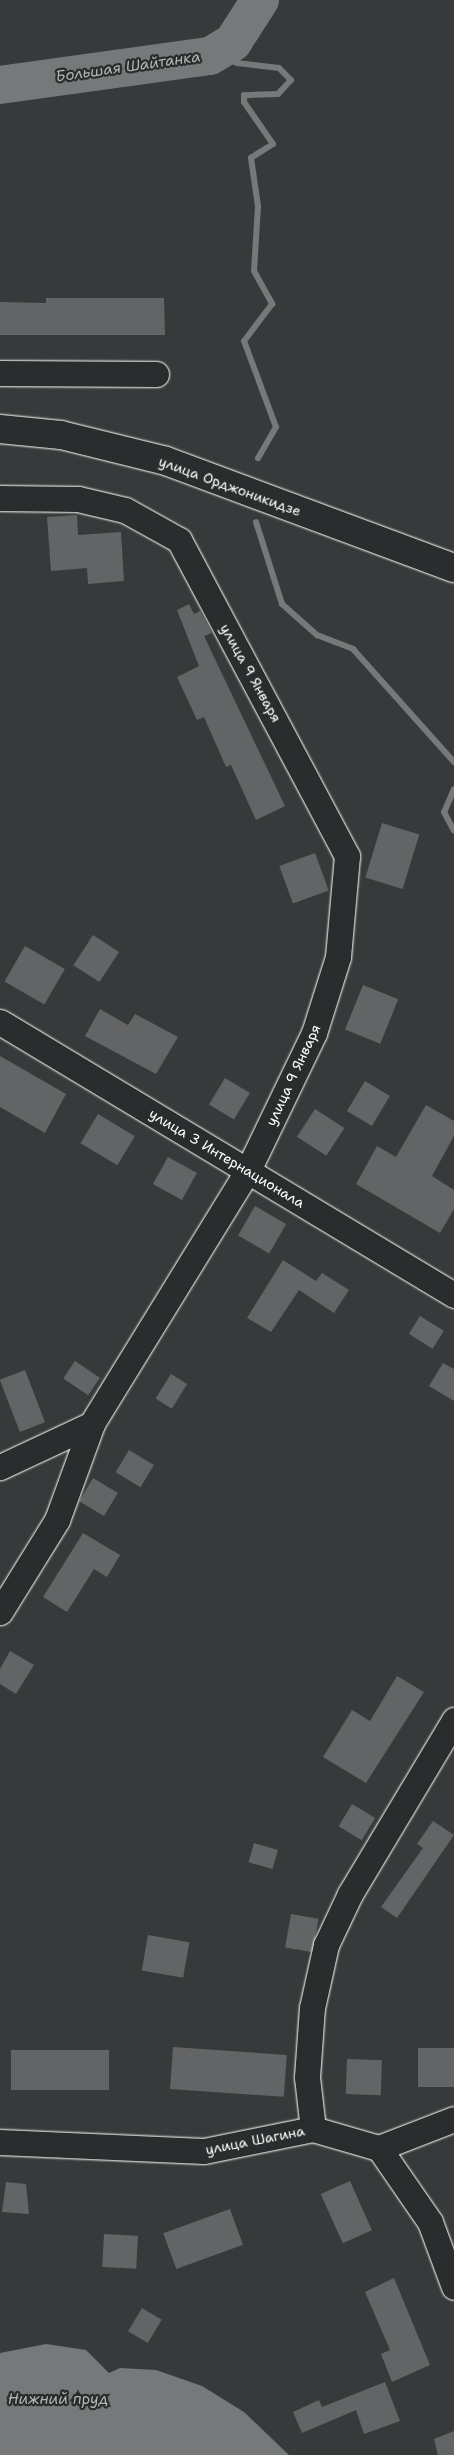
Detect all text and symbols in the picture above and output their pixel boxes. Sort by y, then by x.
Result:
water label: Большая Шайтанка [54,48,202,86]
street label: улица Орджоникидзе [157,452,303,520]
street label: улица 9 Января [217,621,285,725]
street label: улица 9 Января [262,1022,324,1128]
street label: улица 3 Интернационала [146,1105,308,1211]
street label: улица Шагина [204,2122,306,2158]
water label: Нижний пруд [8,2391,108,2409]

